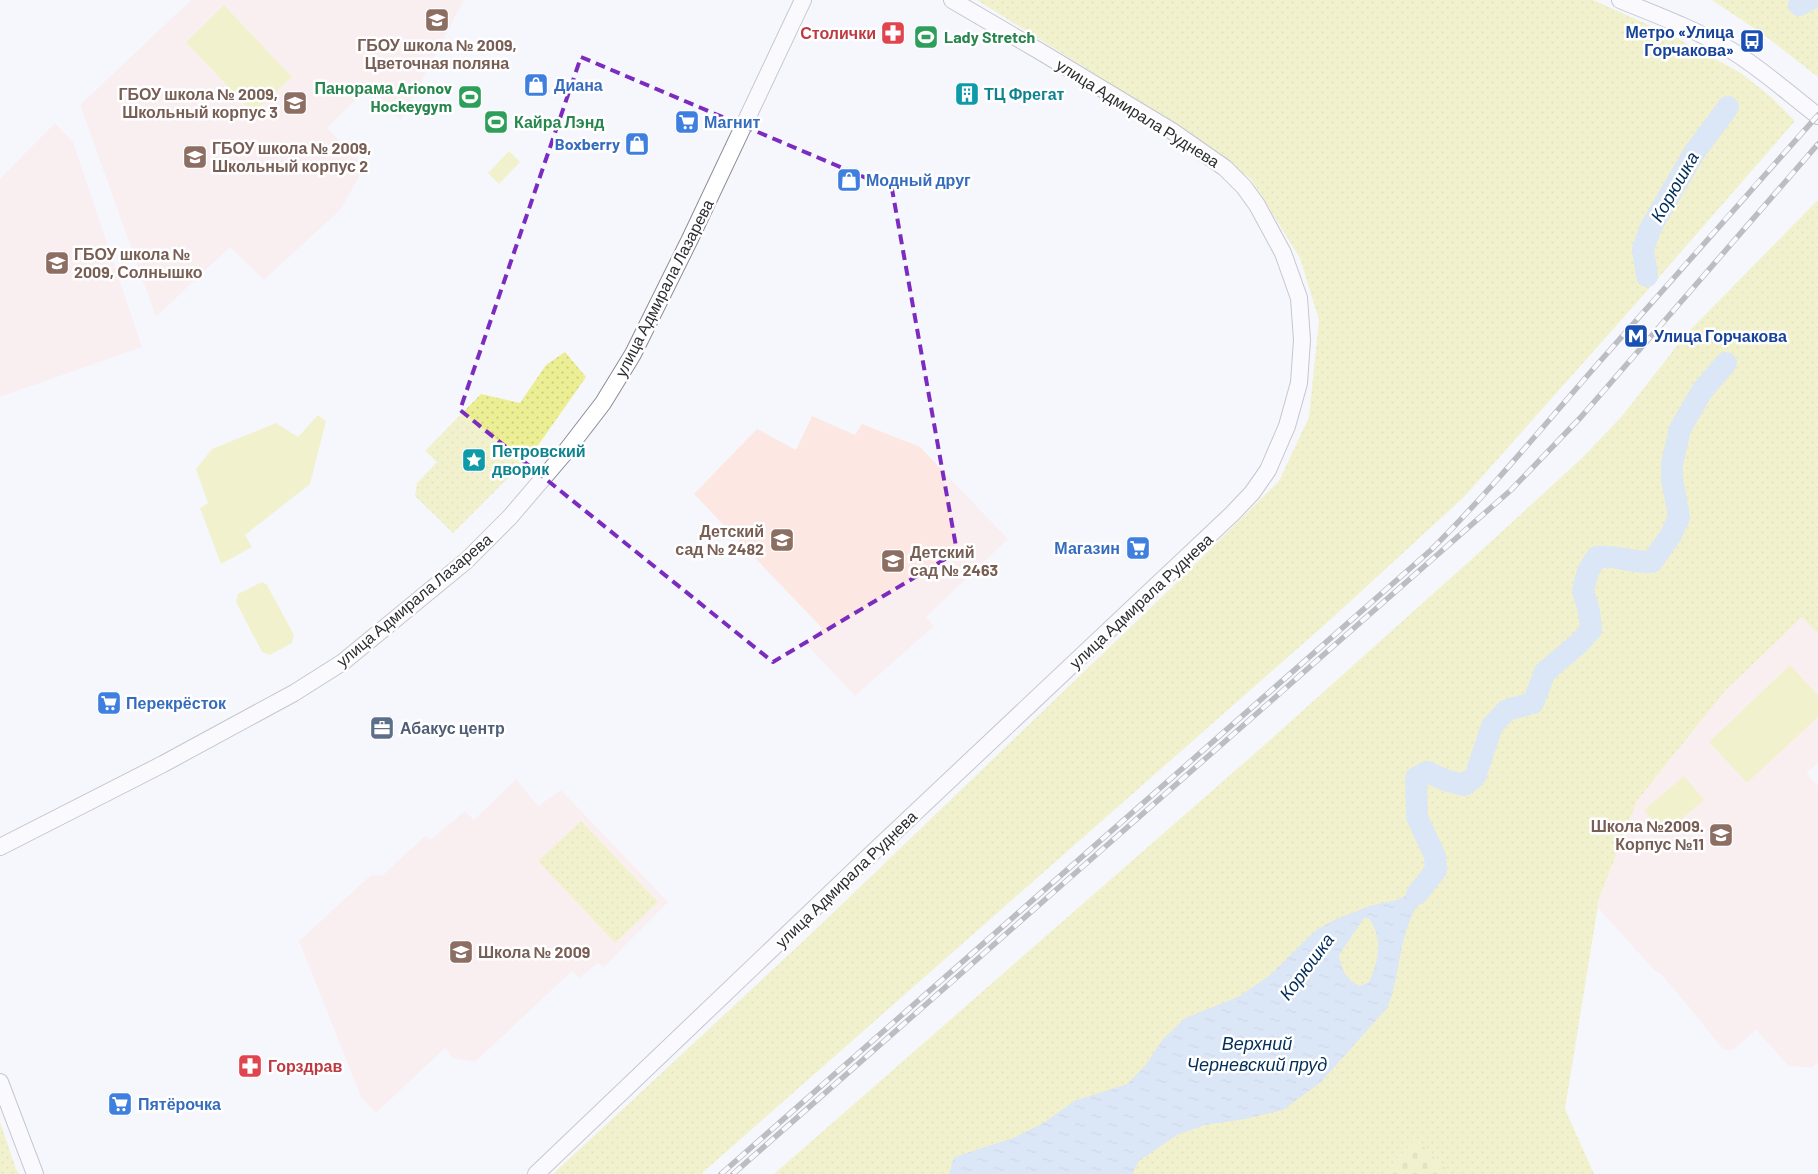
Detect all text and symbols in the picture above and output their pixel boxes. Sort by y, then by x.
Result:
school or university icon: ГБОУ школа № 2009, Цветочная поляна [424,7,450,33]
pharmacy icon: Столички [880,20,906,46]
place label: Метро «Улица Горчакова» [1625,22,1734,59]
place label: Столички [800,23,876,42]
sports icon: Lady Stretch [913,24,939,50]
place label: Lady Stretch [944,27,1035,46]
bus stop icon: Метро «Улица Горчакова» [1739,28,1765,54]
place label: ГБОУ школа № 2009, Цветочная поляна [357,35,517,72]
street label: улица Адмирала Руднева [1053,54,1223,171]
shop icon: Диана [523,72,549,98]
place label: Диана [554,75,603,94]
place label: Панорама Arionov Hockeygym [314,78,452,115]
building icon: ТЦ Фрегат [954,81,980,107]
place label: ГБОУ школа № 2009, Школьный корпус 3 [118,84,278,121]
sports icon: Панорама Arionov Hockeygym [457,84,483,110]
place label: ТЦ Фрегат [984,84,1065,103]
school or university icon: ГБОУ школа № 2009, Школьный корпус 3 [282,90,308,116]
sports icon: Кайра Лэнд [483,109,509,135]
supermarket icon: Магнит [674,109,700,135]
place label: Кайра Лэнд [514,112,604,131]
place label: Магнит [704,112,761,131]
shop icon: Boxberry [624,131,650,157]
place label: Boxberry [555,134,620,153]
place label: ГБОУ школа № 2009, Школьный корпус 2 [212,138,372,175]
school or university icon: ГБОУ школа № 2009, Школьный корпус 2 [182,144,208,170]
water label: Корюшка [1645,147,1703,226]
shop icon: Модный друг [836,167,862,193]
place label: Модный друг [866,170,971,189]
street label: улица Адмирала Лазарева [610,196,717,380]
place label: ГБОУ школа № 2009, Солнышко [74,244,203,281]
school or university icon: ГБОУ школа № 2009, Солнышко [44,250,70,276]
metro station icon: Улица Горчакова [1623,323,1649,349]
place label: Улица Горчакова [1654,326,1787,345]
place label: Петровский дворик [492,441,586,478]
place icon: Петровский дворик [461,447,487,473]
place label: Детский сад № 2482 [675,521,764,558]
school or university icon: Детский сад № 2482 [769,527,795,553]
street label: улица Адмирала Лазарева [332,529,495,670]
street label: улица Адмирала Руднева [1065,529,1216,672]
supermarket icon: Магазин [1125,535,1151,561]
place label: Магазин [1054,538,1120,557]
place label: Детский сад № 2463 [910,542,998,579]
school or university icon: Детский сад № 2463 [880,548,906,574]
supermarket icon: Перекрёсток [96,690,122,716]
place label: Перекрёсток [126,693,227,712]
office icon: Абакус центр [369,715,395,741]
place label: Абакус центр [400,718,505,737]
street label: улица Адмирала Руднева [771,806,920,951]
place label: Школа №2009. Корпус №11 [1591,816,1704,853]
school or university icon: Школа №2009. Корпус №11 [1708,822,1734,848]
water label: Корюшка [1274,929,1338,1004]
school or university icon: Школа № 2009 [448,939,474,965]
place label: Школа № 2009 [478,942,590,961]
water label: Верхний Черневский пруд [1187,1032,1327,1075]
pharmacy icon: Горздрав [237,1053,263,1079]
place label: Горздрав [268,1056,342,1075]
supermarket icon: Пятёрочка [107,1091,133,1117]
place label: Пятёрочка [138,1094,221,1113]

